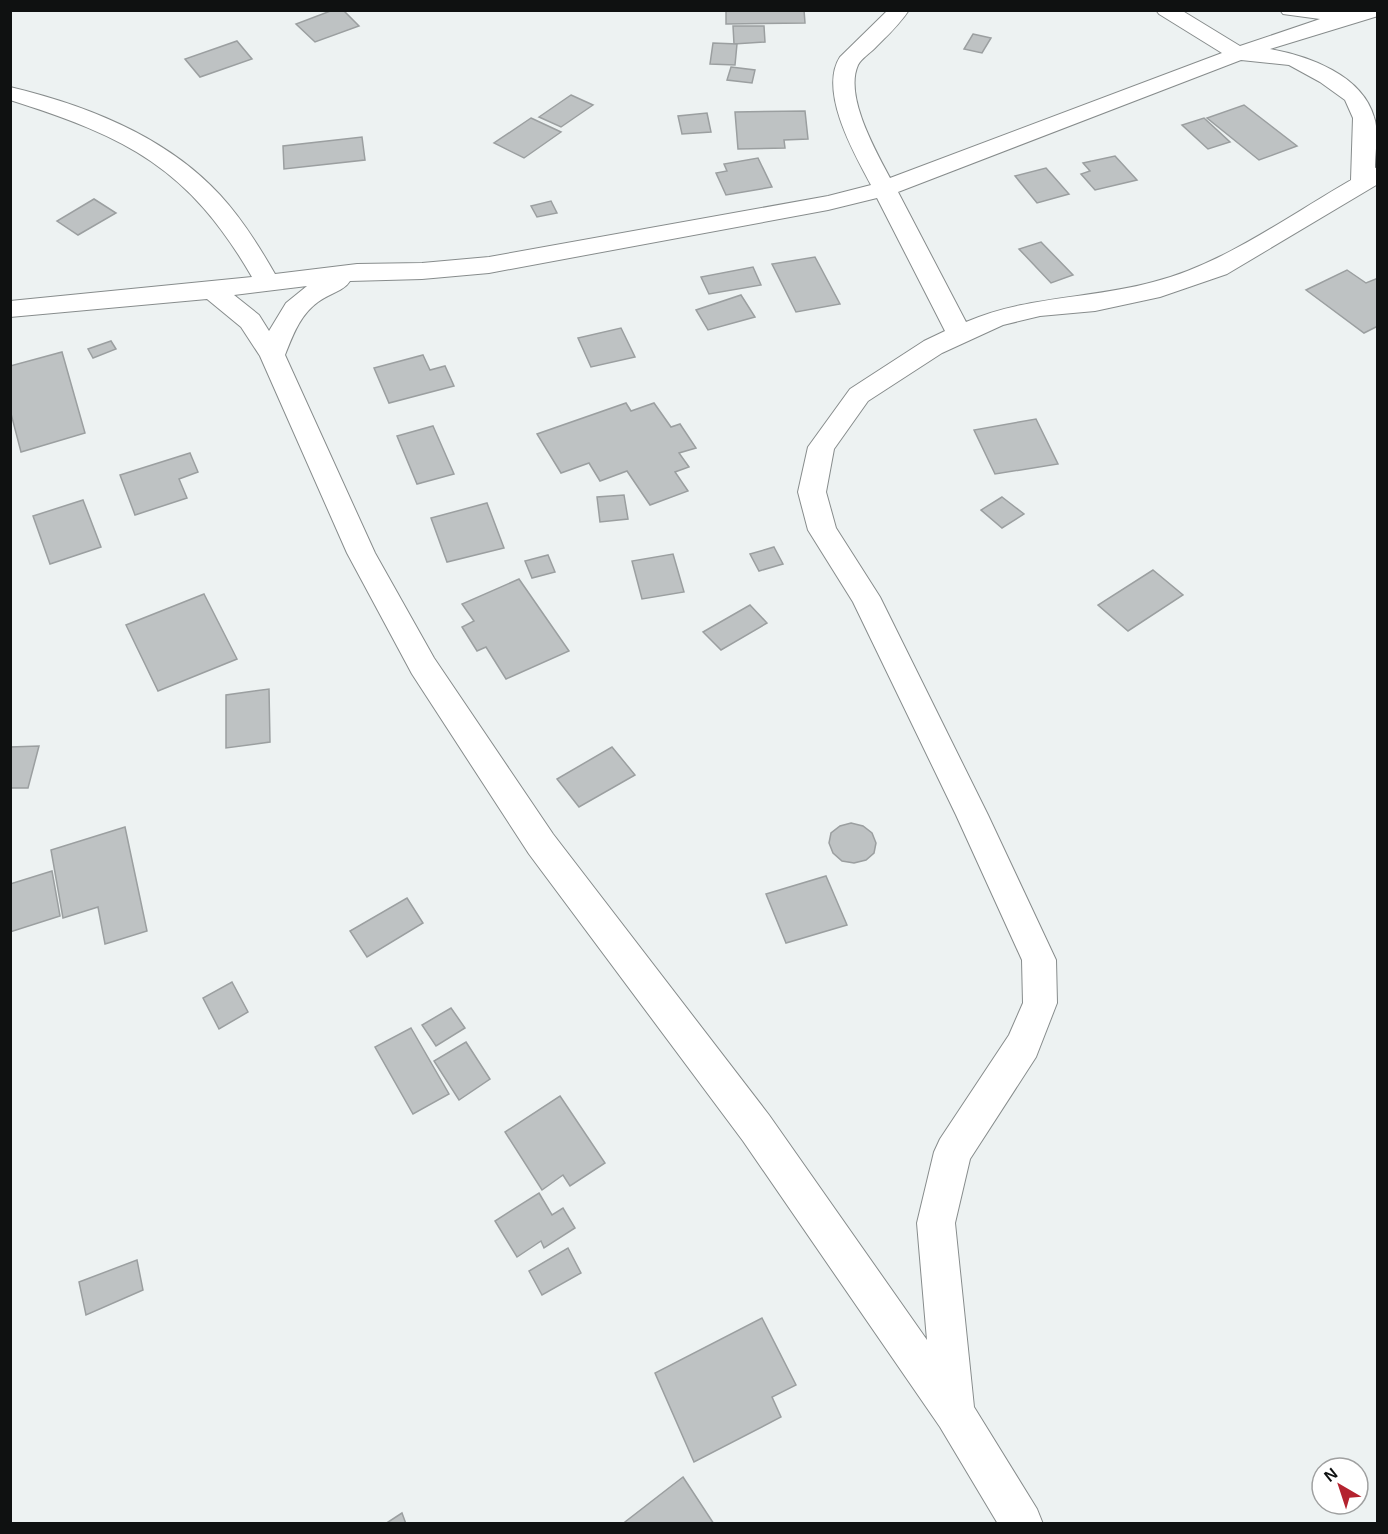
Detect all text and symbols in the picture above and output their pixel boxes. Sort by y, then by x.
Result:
north arrow [1310,1456,1370,1516]
text: N [1321,1464,1341,1485]

